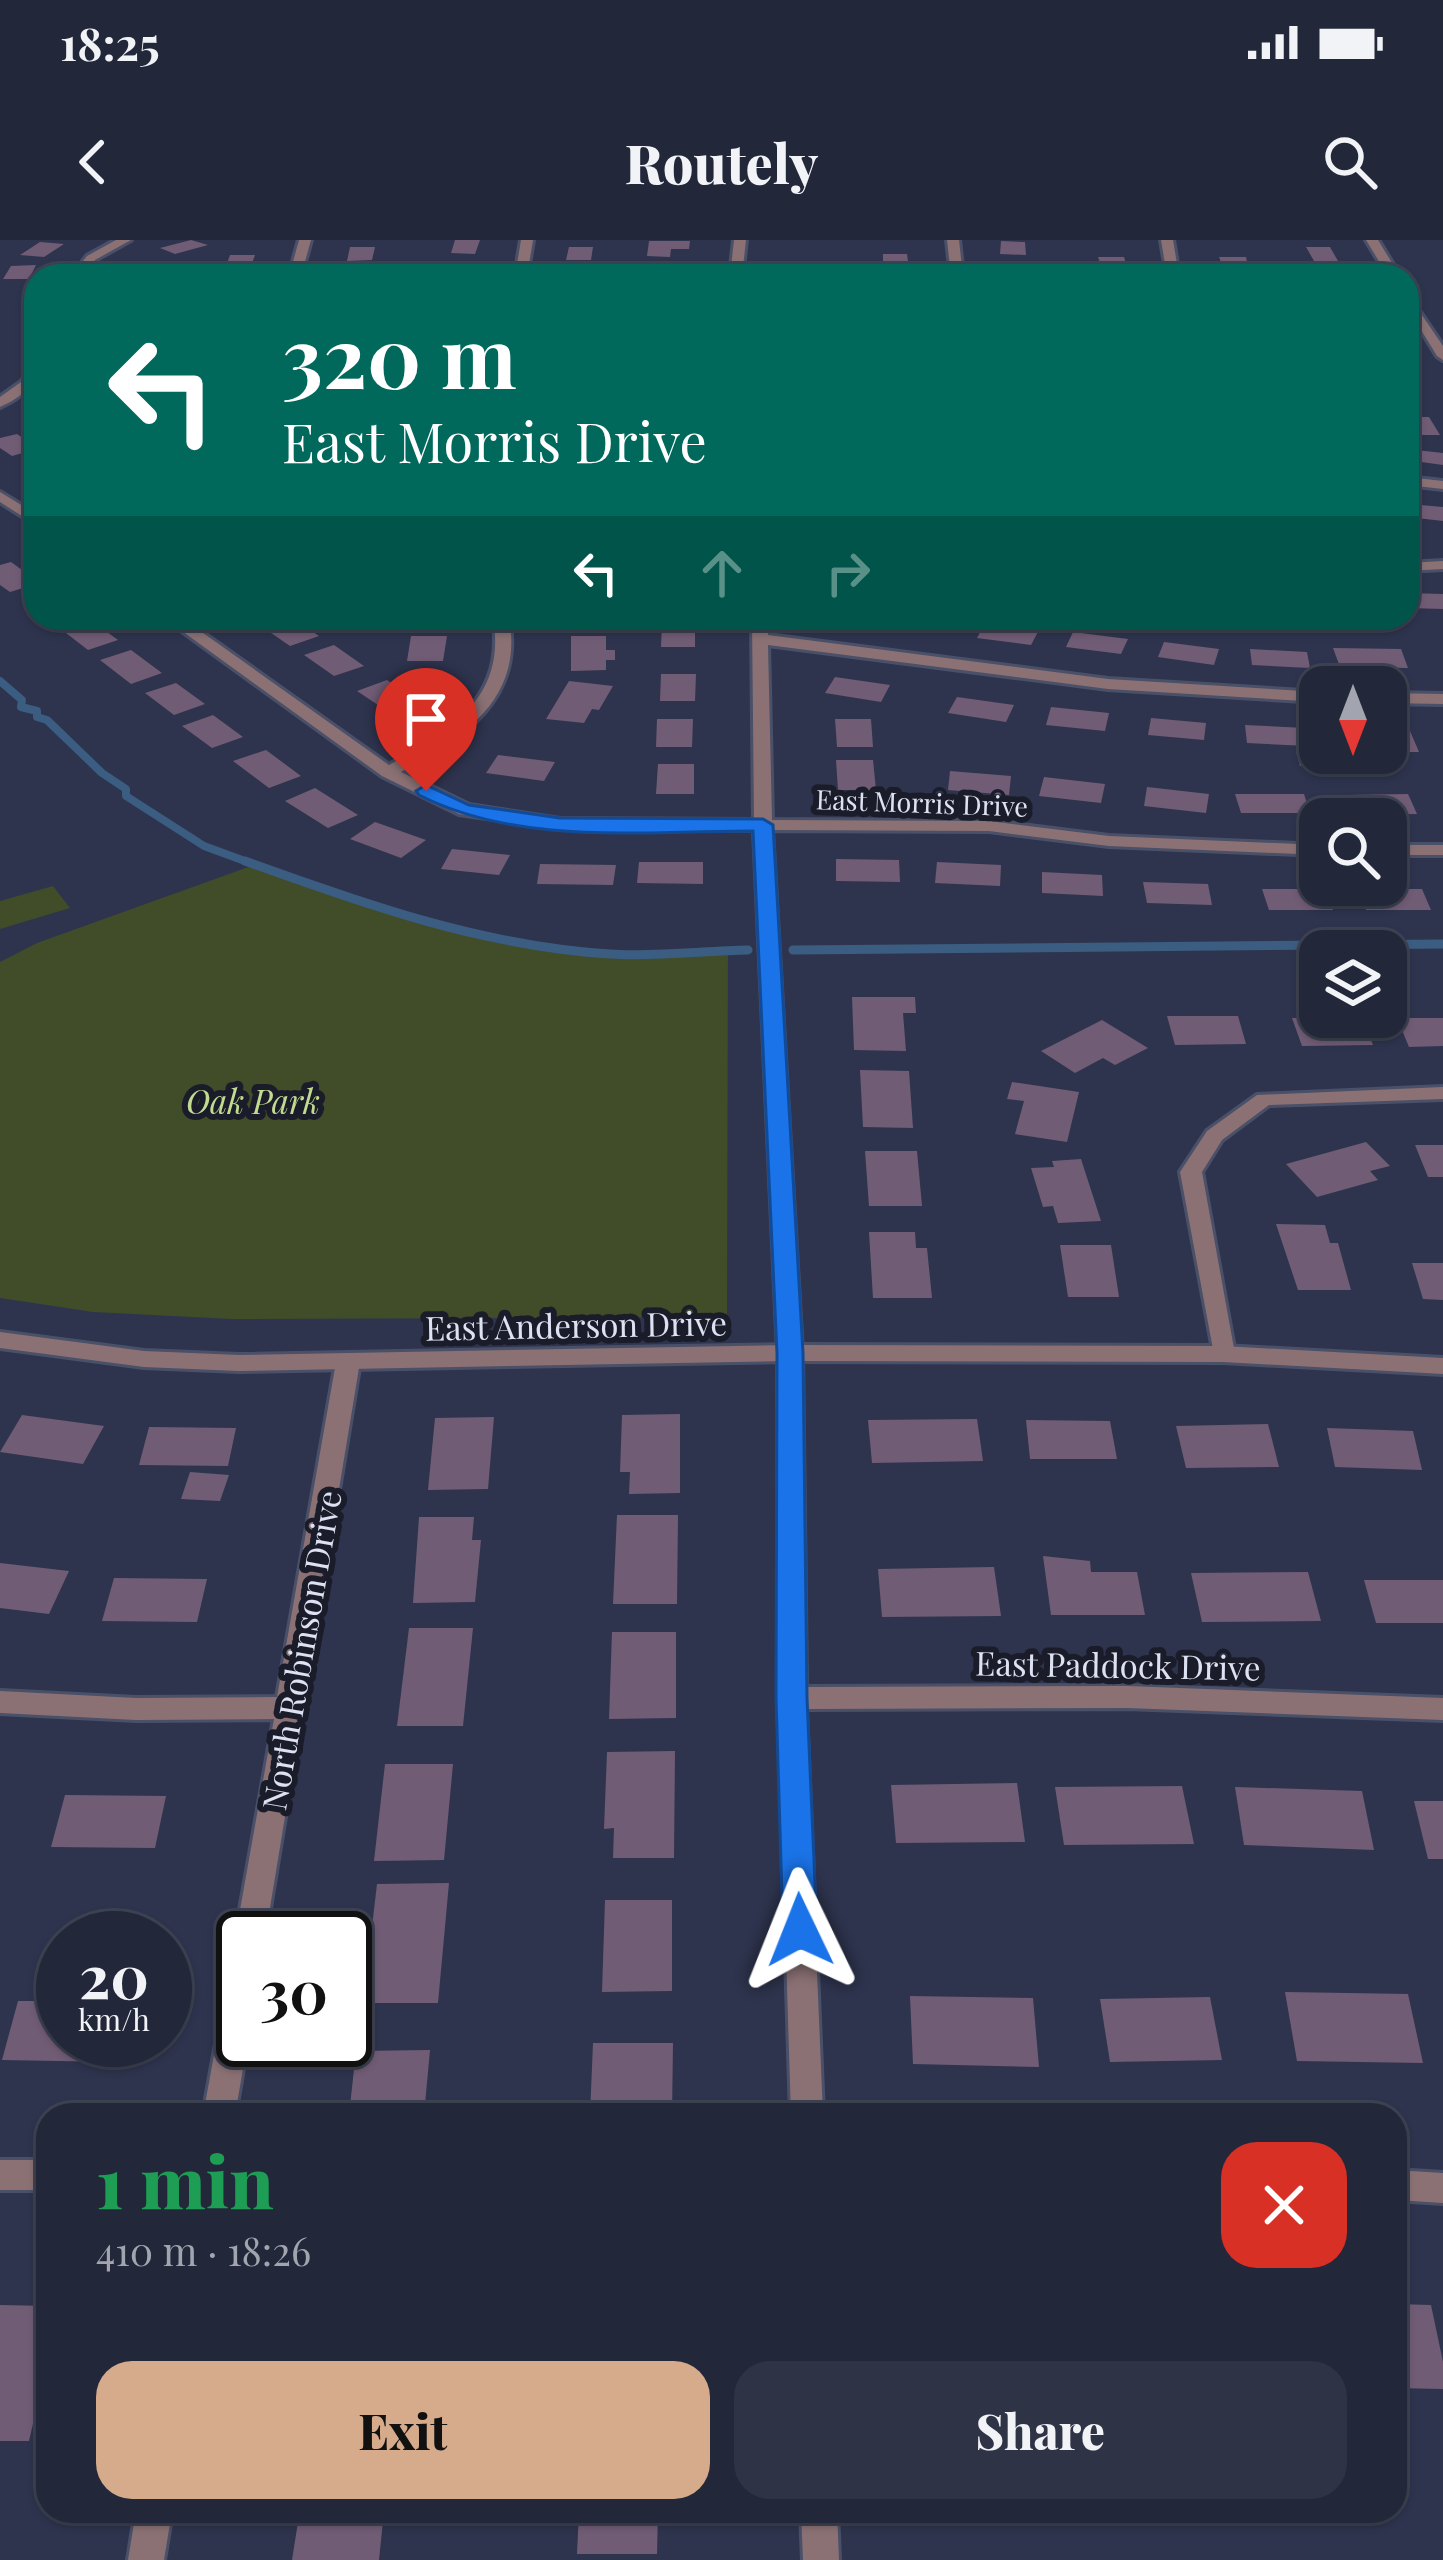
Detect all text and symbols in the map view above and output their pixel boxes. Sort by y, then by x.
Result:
text: 18:25 [60,12,160,72]
text: Routely [625,126,818,198]
icon: back [60,129,126,195]
icon: search [1317,129,1383,195]
text: 320 m [282,298,517,410]
icon: left [84,312,240,468]
text: East Morris Drive [282,405,707,477]
icon: left [563,540,629,606]
icon: ahead [689,540,755,606]
icon: right [815,540,881,606]
north arrow [1299,666,1407,774]
map controls [1299,666,1407,1038]
pin [375,668,477,791]
icon: arrive [393,686,459,752]
street label: East Morris Drive [815,780,1029,824]
button: search [1299,798,1407,906]
button: layers [1299,930,1407,1038]
park label: Oak Park [186,1078,320,1122]
street label: East Anderson Drive [425,1299,727,1349]
street label: North Robinson Drive [250,1487,350,1813]
street label: East Paddock Drive [975,1640,1261,1688]
position arrow [737,1867,863,1993]
speed limit sign: 30 [216,1911,372,2067]
text: 20 [79,1934,149,2014]
text: km/h [78,1999,150,2039]
text: 1 min [96,2131,274,2227]
button: close [1221,2142,1347,2268]
text: 410 m · 18:26 [96,2224,311,2276]
button: Exit [96,2361,710,2499]
button: Share [734,2361,1347,2499]

